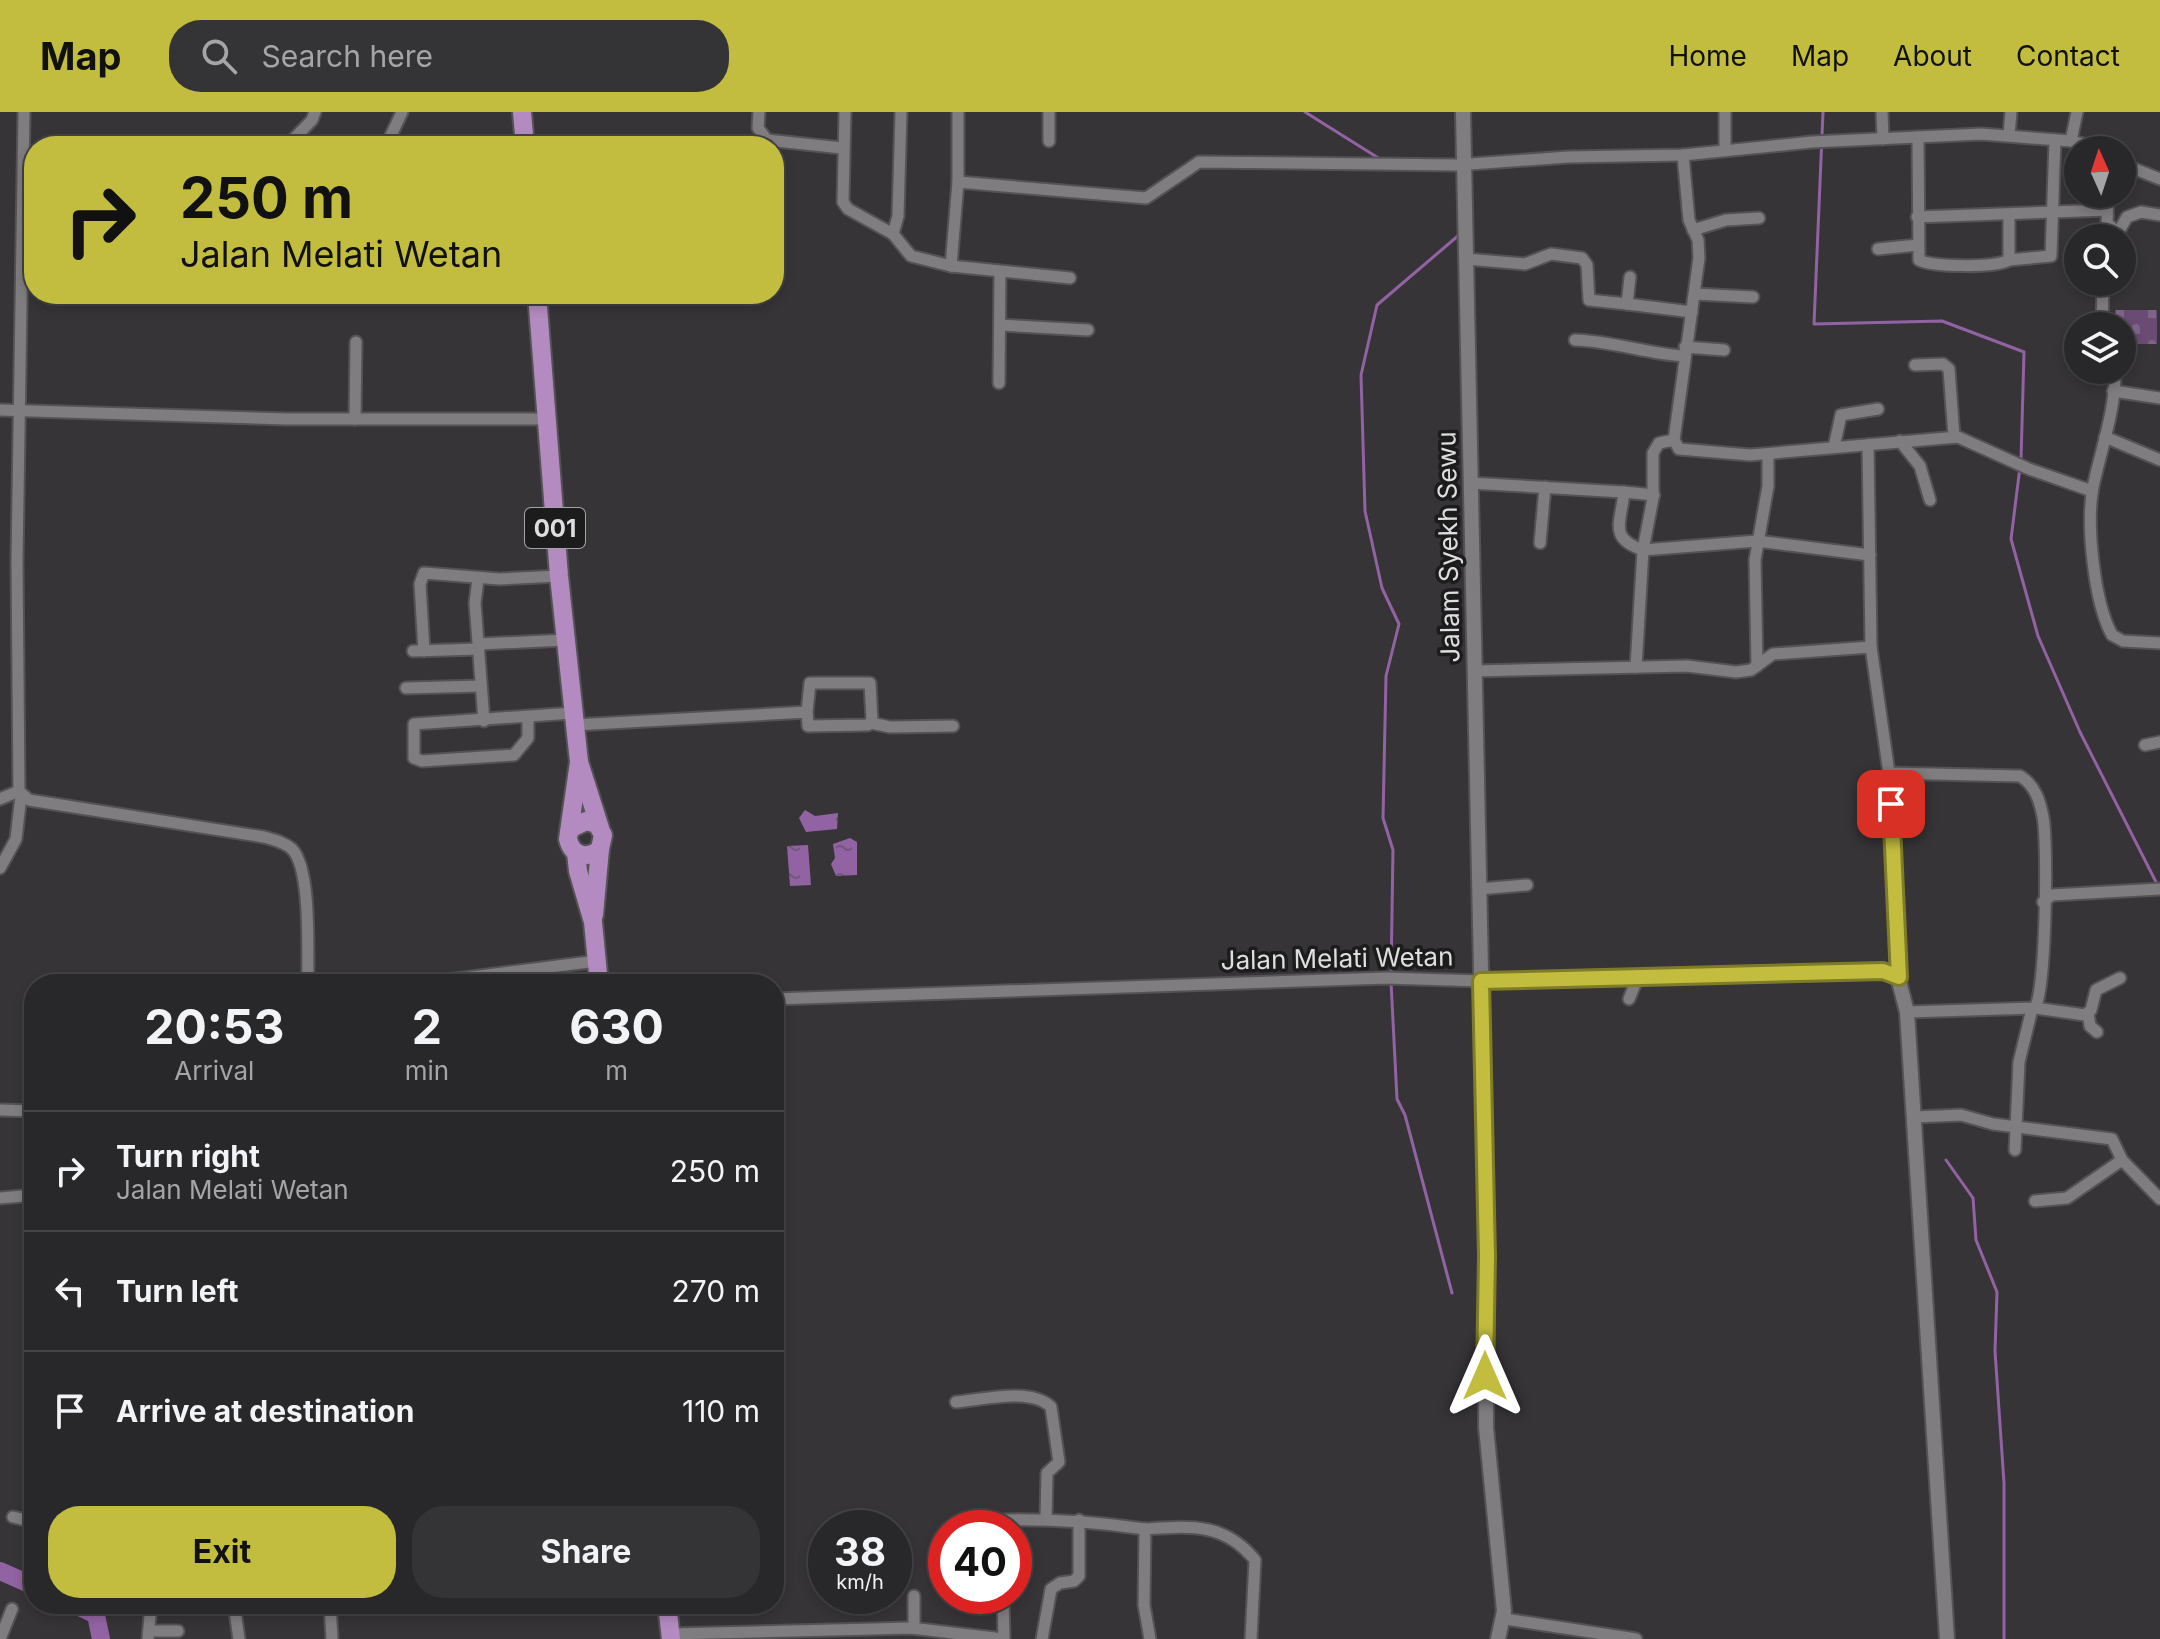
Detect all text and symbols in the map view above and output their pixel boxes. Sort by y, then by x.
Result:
search box [169,20,729,92]
text: Map [40,33,121,79]
icon: search [197,34,241,78]
text: Search here [261,38,433,74]
text: Home [1668,39,1747,73]
text: Map [1791,39,1849,73]
text: About [1893,39,1972,73]
text: Contact [2016,39,2120,73]
north arrow [2064,136,2136,208]
map controls [2064,136,2136,384]
text: 250 m [180,164,353,232]
icon: right [48,168,152,272]
button: search [2064,224,2136,296]
text: Jalan Melati Wetan [180,232,502,276]
button: layers [2064,312,2136,384]
street label: Jalam Syekh Sewu [1430,431,1466,663]
road number: 001 [525,508,585,548]
pin [1857,770,1925,838]
icon: arrive [1869,782,1913,826]
street label: Jalan Melati Wetan [1220,940,1454,976]
text: 20:53 [144,997,284,1056]
text: 2 [412,997,442,1056]
text: 630 [569,997,664,1056]
text: Arrival [174,1055,254,1086]
text: min [405,1055,449,1086]
text: m [605,1055,628,1086]
text: Turn right [116,1138,260,1174]
icon: right [48,1149,92,1193]
text: 250 m [670,1153,760,1189]
text: Jalan Melati Wetan [116,1174,349,1205]
icon: left [48,1269,92,1313]
text: Turn left [116,1273,238,1309]
text: 270 m [672,1273,760,1309]
position arrow [1443,1334,1527,1418]
icon: arrive [48,1389,92,1433]
text: Arrive at destination [116,1393,414,1429]
text: 110 m [682,1393,760,1429]
button: Exit [48,1506,396,1598]
button: Share [412,1506,760,1598]
speed limit sign: 40 [928,1510,1032,1614]
text: 38 [834,1527,886,1576]
text: km/h [836,1570,884,1594]

